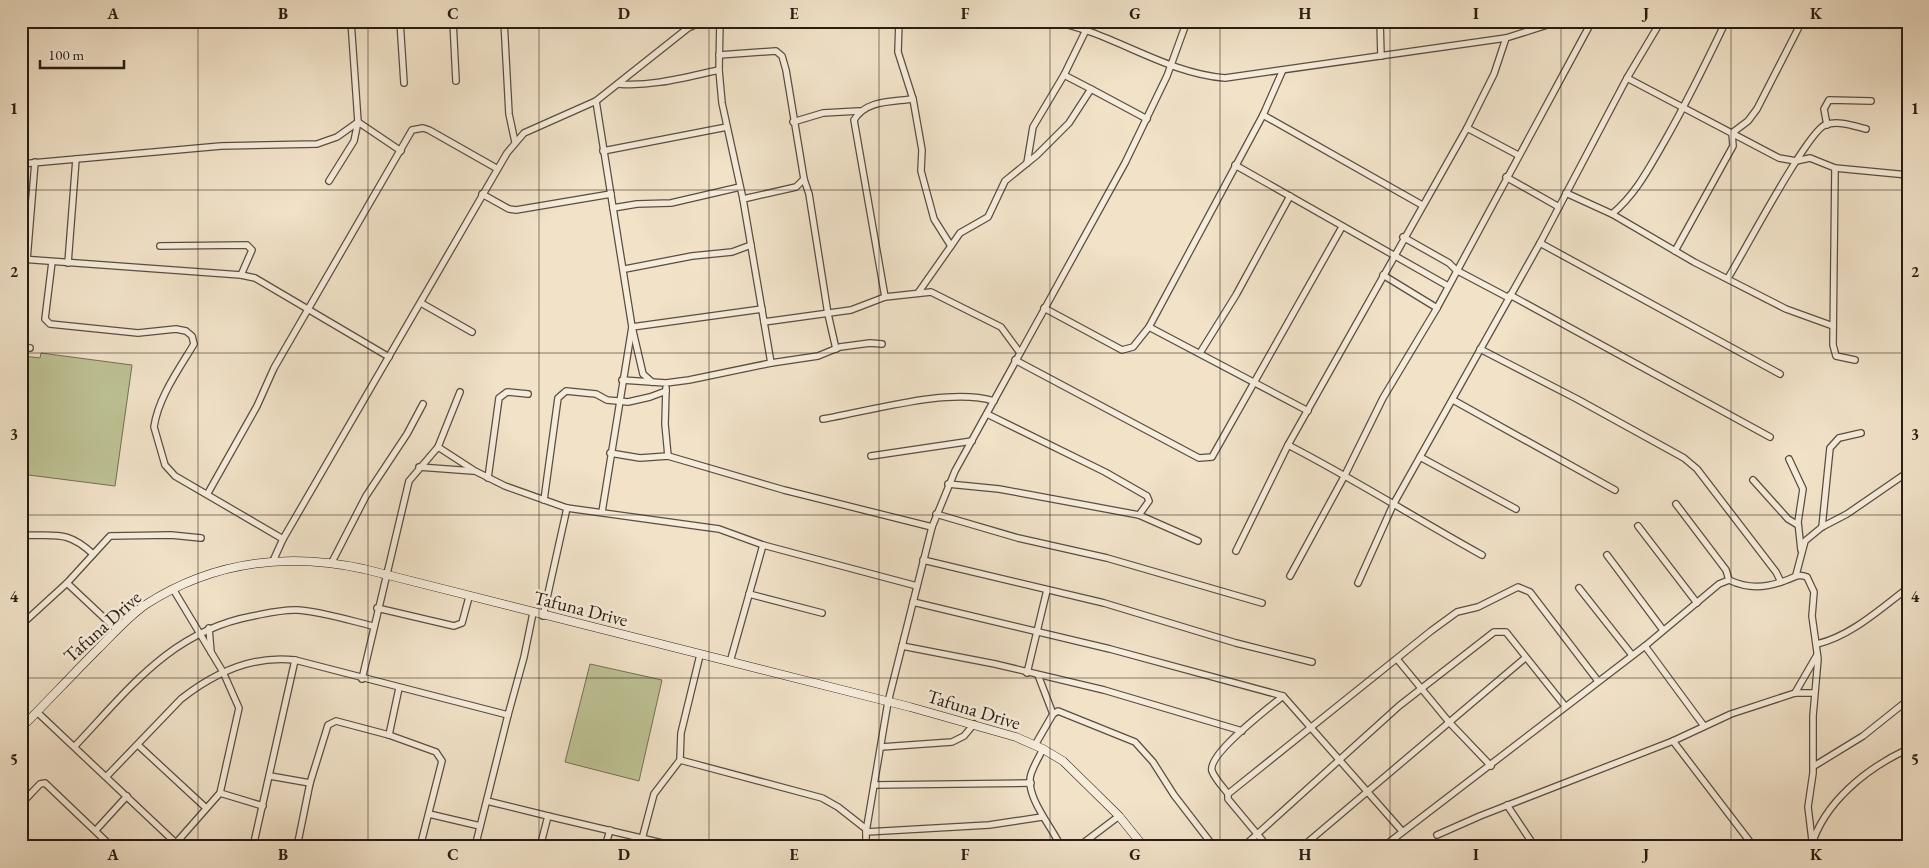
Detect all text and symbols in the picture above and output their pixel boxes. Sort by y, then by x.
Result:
text: A [106,3,119,24]
text: B [278,3,288,24]
text: C [447,3,459,24]
text: D [618,3,630,24]
text: E [789,3,799,24]
text: F [961,3,970,24]
text: G [1129,3,1141,24]
text: H [1299,3,1312,24]
text: I [1473,3,1479,24]
text: J [1641,3,1649,24]
text: K [1810,3,1823,24]
scale bar [40,38,124,70]
text: 100 m [48,45,85,64]
text: 1 [10,98,18,119]
text: 1 [1911,98,1919,119]
text: 2 [10,261,19,282]
text: 2 [1911,261,1920,282]
text: 3 [10,424,18,445]
text: 3 [1911,424,1919,445]
street label: Tafuna Drive [58,585,147,668]
street label: Tafuna Drive [531,585,631,632]
text: 4 [10,586,19,607]
text: 4 [1911,586,1920,607]
street label: Tafuna Drive [924,683,1024,736]
text: 5 [10,749,18,770]
text: 5 [1911,749,1919,770]
text: A [106,844,119,865]
text: B [278,844,288,865]
text: C [447,844,459,865]
text: D [618,844,630,865]
text: E [789,844,799,865]
text: F [961,844,970,865]
text: G [1129,844,1141,865]
text: H [1299,844,1312,865]
text: I [1473,844,1479,865]
text: J [1641,844,1649,865]
text: K [1810,844,1823,865]

